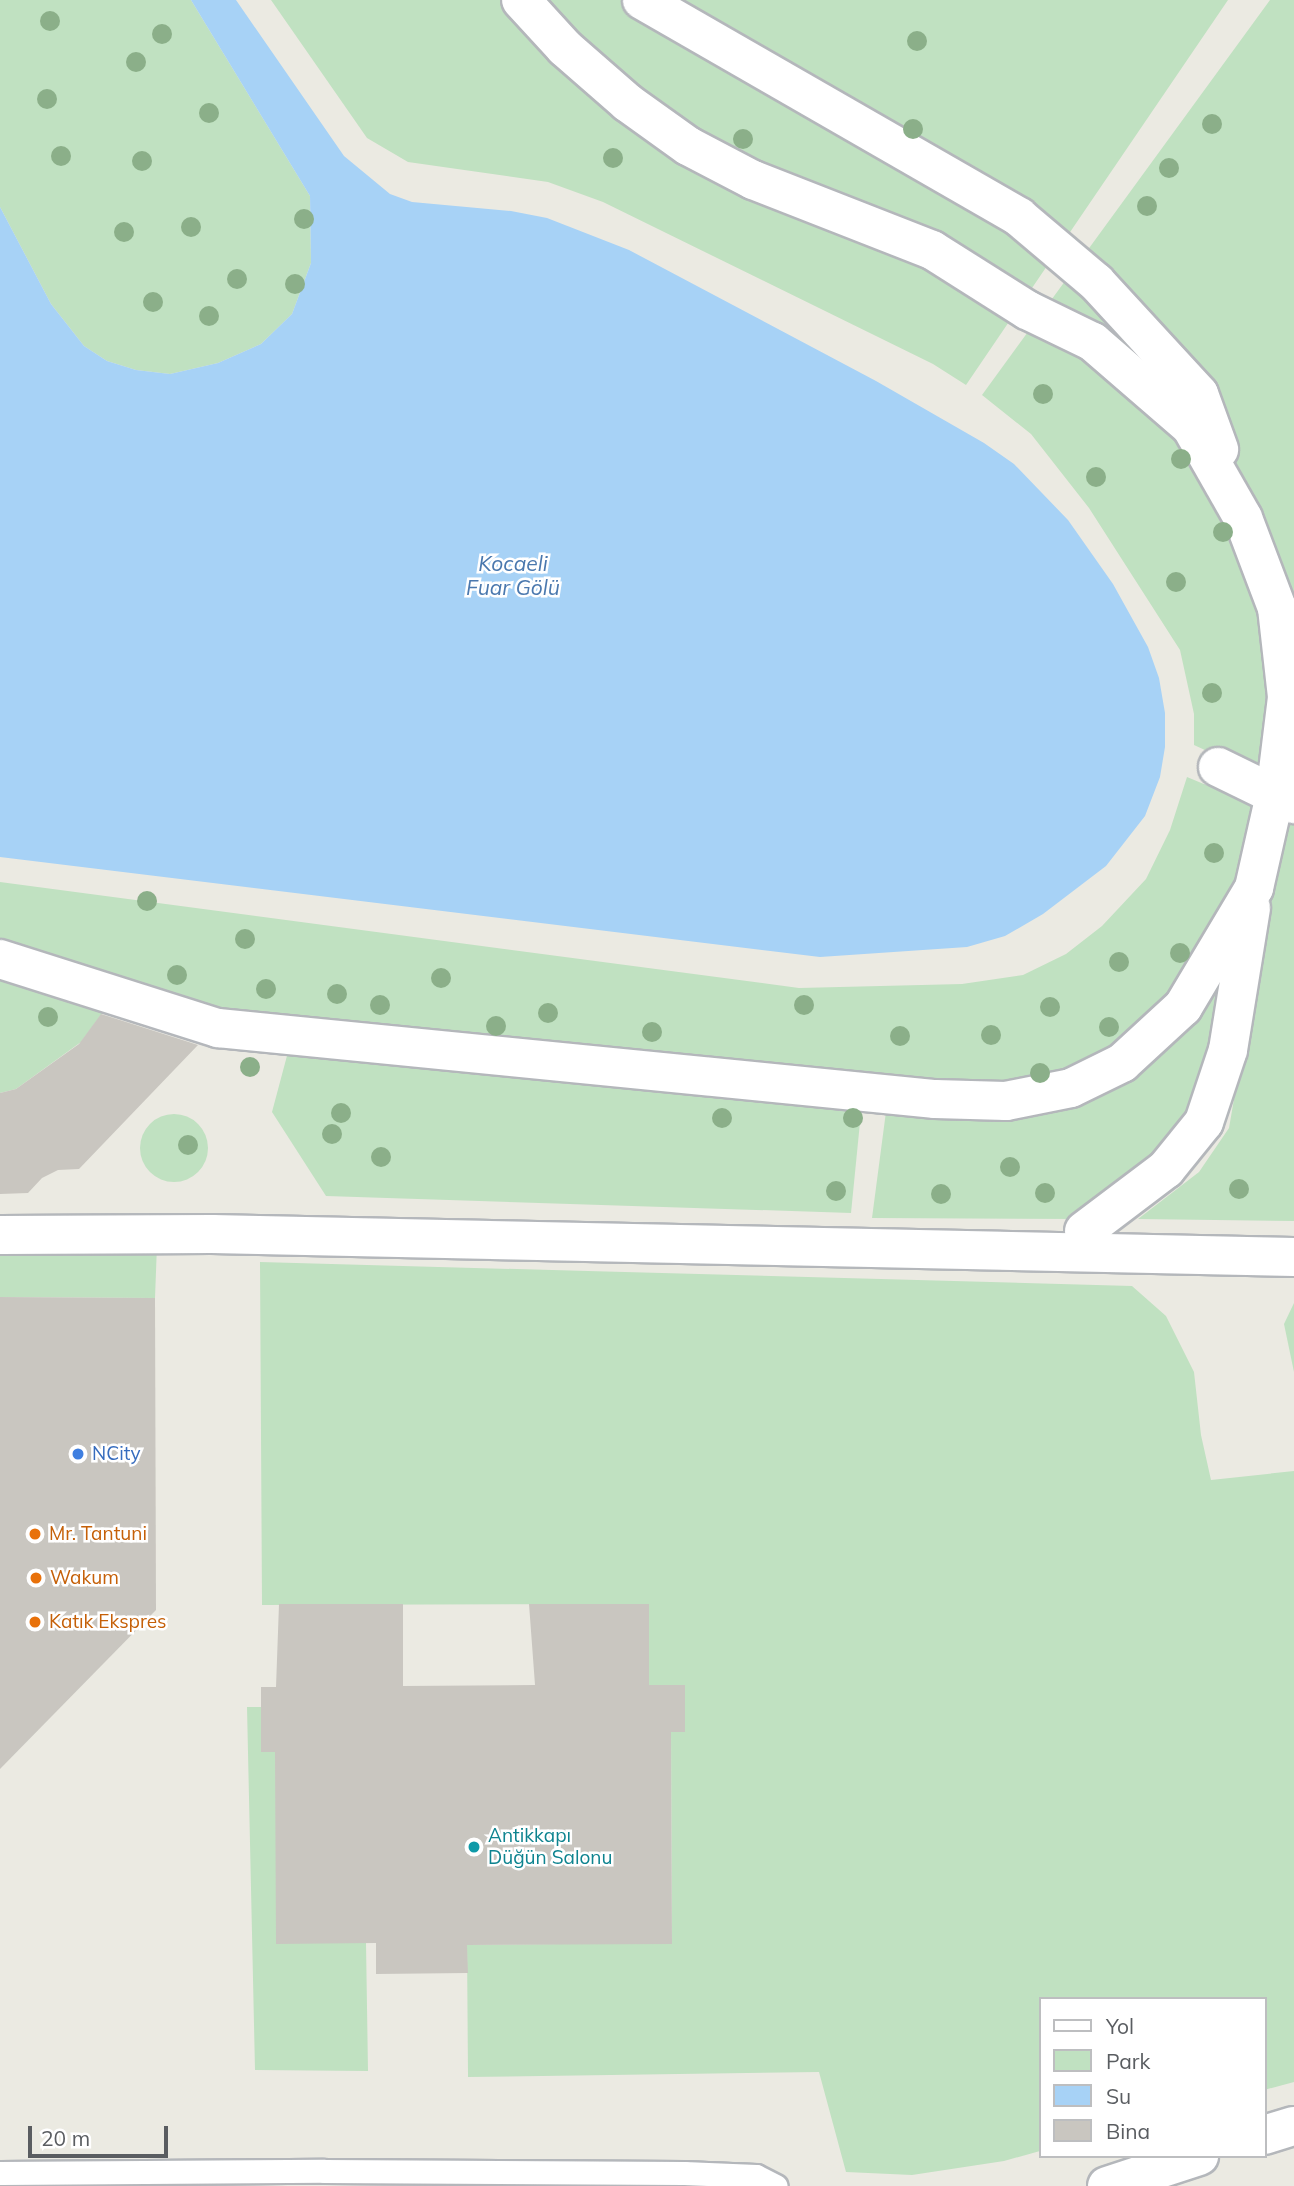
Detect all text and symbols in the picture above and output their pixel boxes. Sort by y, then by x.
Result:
water label: Kocaeli Fuar Gölü [466,550,560,600]
place label: NCity [92,1443,141,1465]
marker: NCity [70,1446,86,1462]
place label: Mr. Tantuni [49,1523,147,1545]
marker: Mr. Tantuni [27,1526,43,1542]
place label: Wakum [50,1567,119,1589]
marker: Wakum [28,1570,44,1586]
place label: Katık Ekspres [49,1611,167,1633]
marker: Katık Ekspres [27,1614,43,1630]
place label: Antikkapı Düğün Salonu [488,1825,612,1869]
marker: Antikkapı Düğün Salonu [466,1839,482,1855]
legend [1038,1997,1266,2158]
text: Yol [1106,2013,1134,2039]
text: Park [1106,2048,1150,2074]
text: Su [1106,2083,1131,2109]
scale bar [32,2112,172,2156]
text: Bina [1106,2118,1150,2144]
text: 20 m [41,2125,90,2151]

